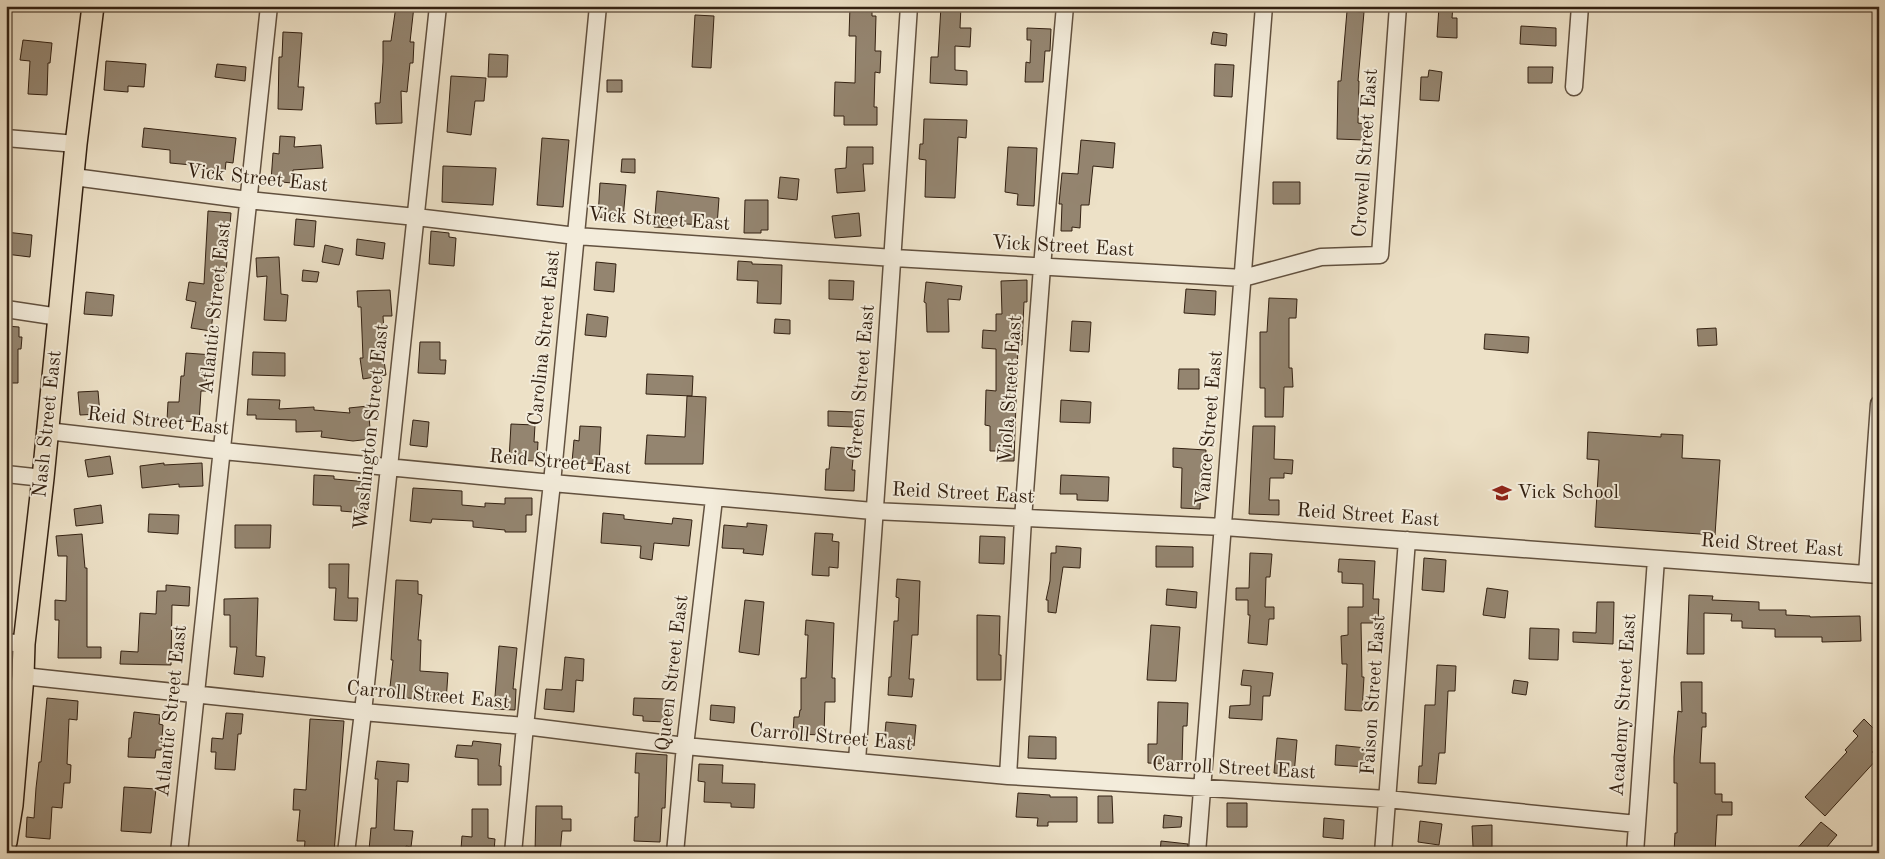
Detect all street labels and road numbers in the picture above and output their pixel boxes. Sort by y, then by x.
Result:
street label: Crowell Street East [1350,68,1382,238]
street label: Vick Street East [185,162,329,196]
street label: Vick Street East [587,205,731,235]
street label: Atlantic Street East [197,221,235,395]
street label: Vick Street East [991,233,1135,261]
street label: Carolina Street East [526,249,564,427]
street label: Green Street East [845,304,879,460]
street label: Viola Street East [996,314,1026,464]
street label: Washington Street East [351,323,393,531]
street label: Nash Street East [30,349,66,499]
street label: Vance Street East [1193,349,1227,507]
street label: Reid Street East [86,405,230,439]
street label: Reid Street East [488,447,632,479]
street label: Reid Street East [891,480,1035,508]
street label: Reid Street East [1296,501,1440,531]
street label: Reid Street East [1700,531,1844,561]
street label: Queen Street East [653,594,693,752]
street label: Academy Street East [1608,613,1640,797]
street label: Faison Street East [1358,614,1390,776]
street label: Atlantic Street East [153,624,191,798]
street label: Carroll Street East [345,679,511,713]
street label: Carroll Street East [748,721,914,755]
street label: Carroll Street East [1152,755,1316,783]

